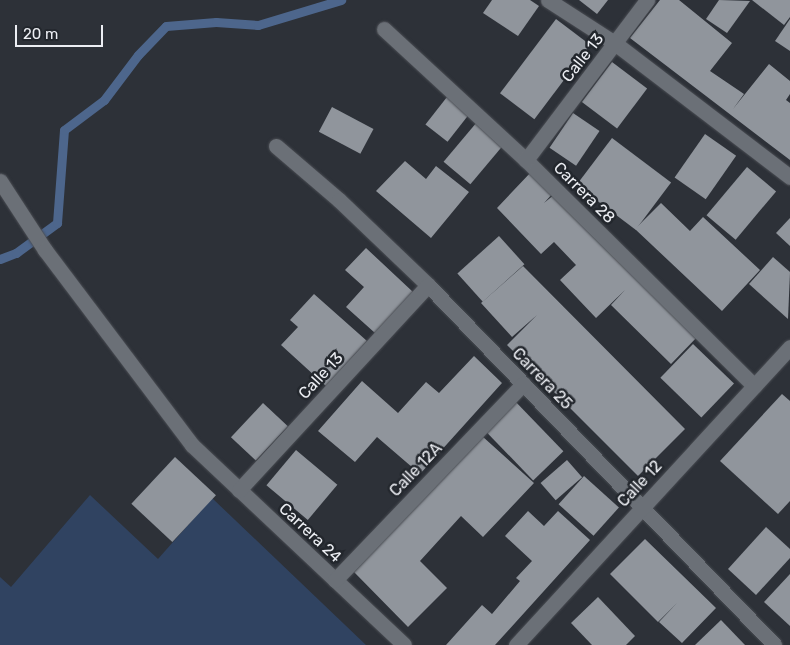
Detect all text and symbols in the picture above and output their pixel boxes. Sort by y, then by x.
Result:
scale bar [18,15,105,47]
text: 20 m [23,25,58,43]
street label: Calle 13 [558,30,608,86]
street label: Carrera 28 [549,158,619,228]
street label: Carrera 25 [508,344,576,414]
street label: Calle 13 [295,349,347,403]
street label: Calle 12A [386,439,446,501]
street label: Calle 12 [614,457,666,511]
street label: Carrera 24 [275,499,345,567]

